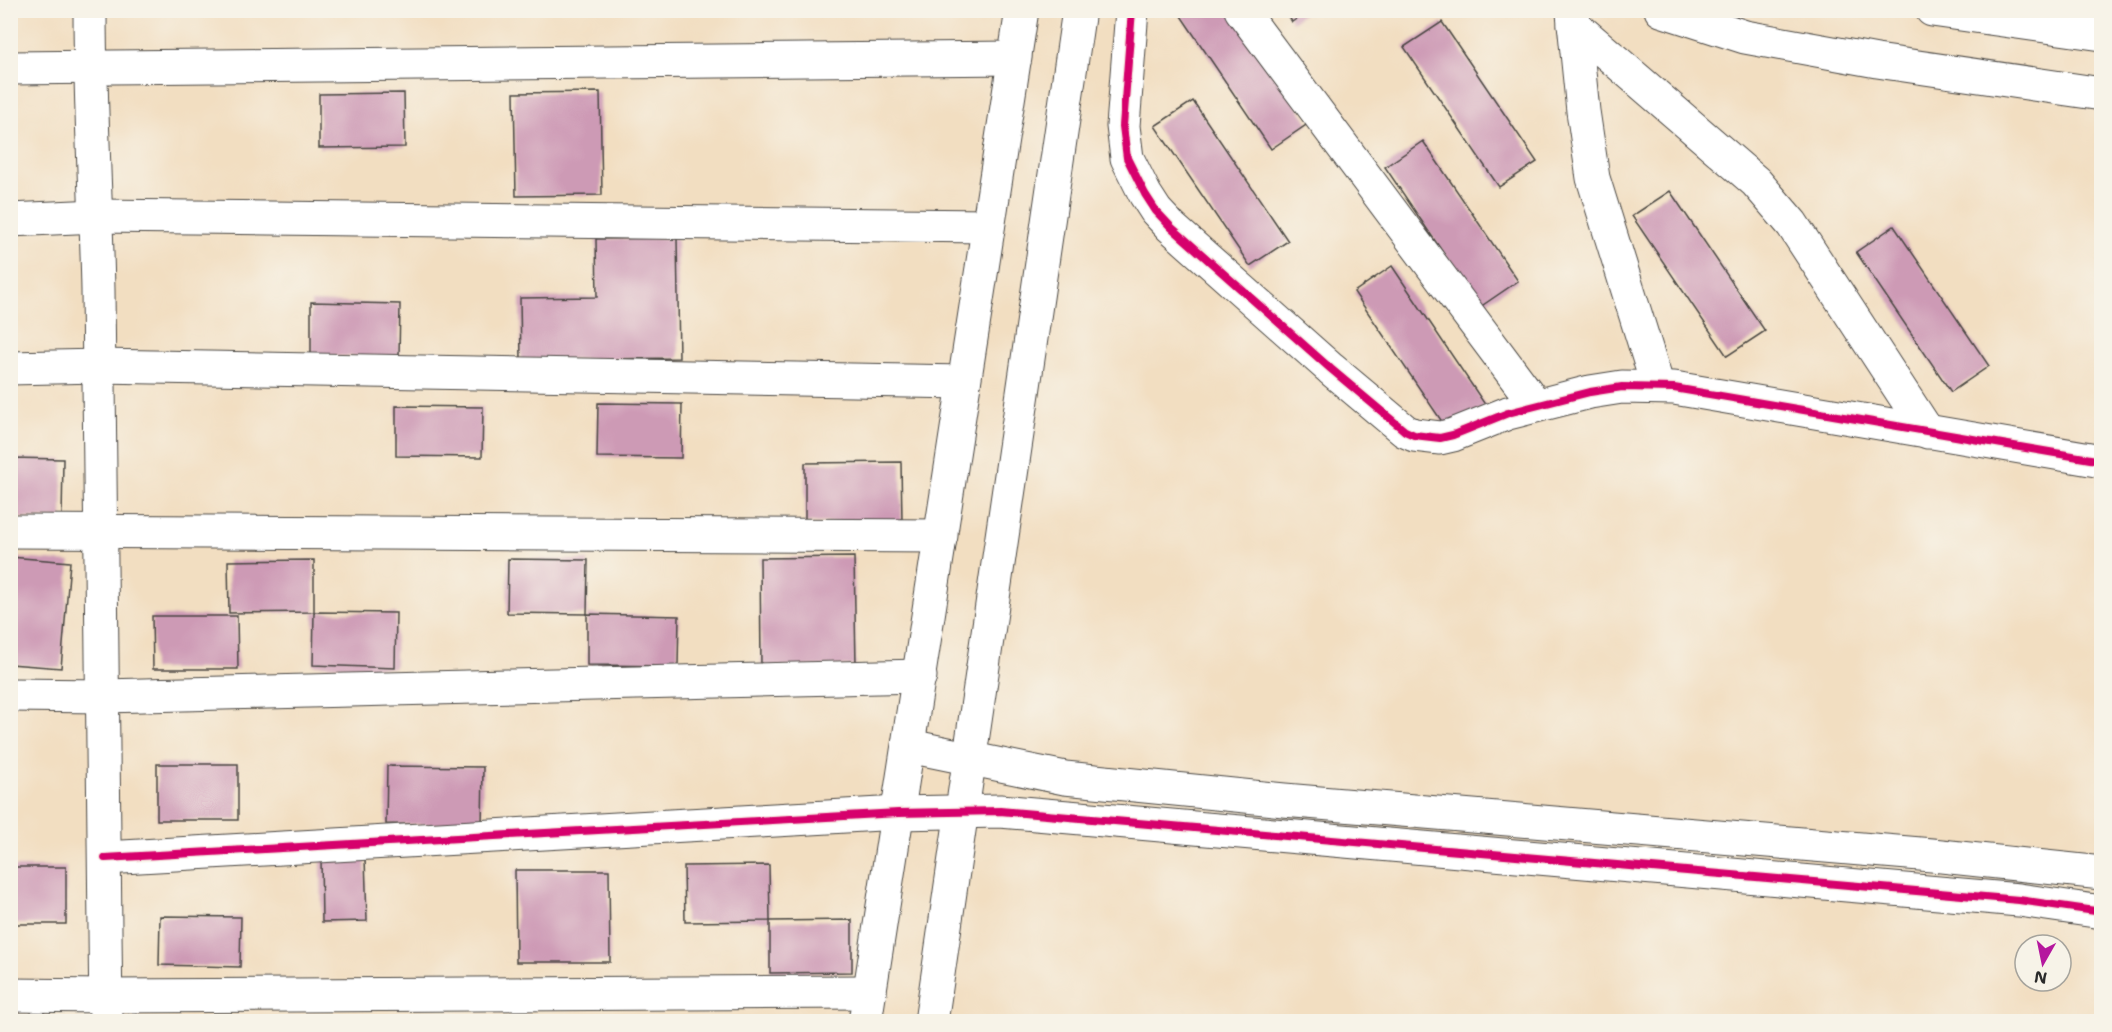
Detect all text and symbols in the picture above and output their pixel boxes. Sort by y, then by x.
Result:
north arrow [2013,933,2073,993]
text: N [2033,966,2049,989]

